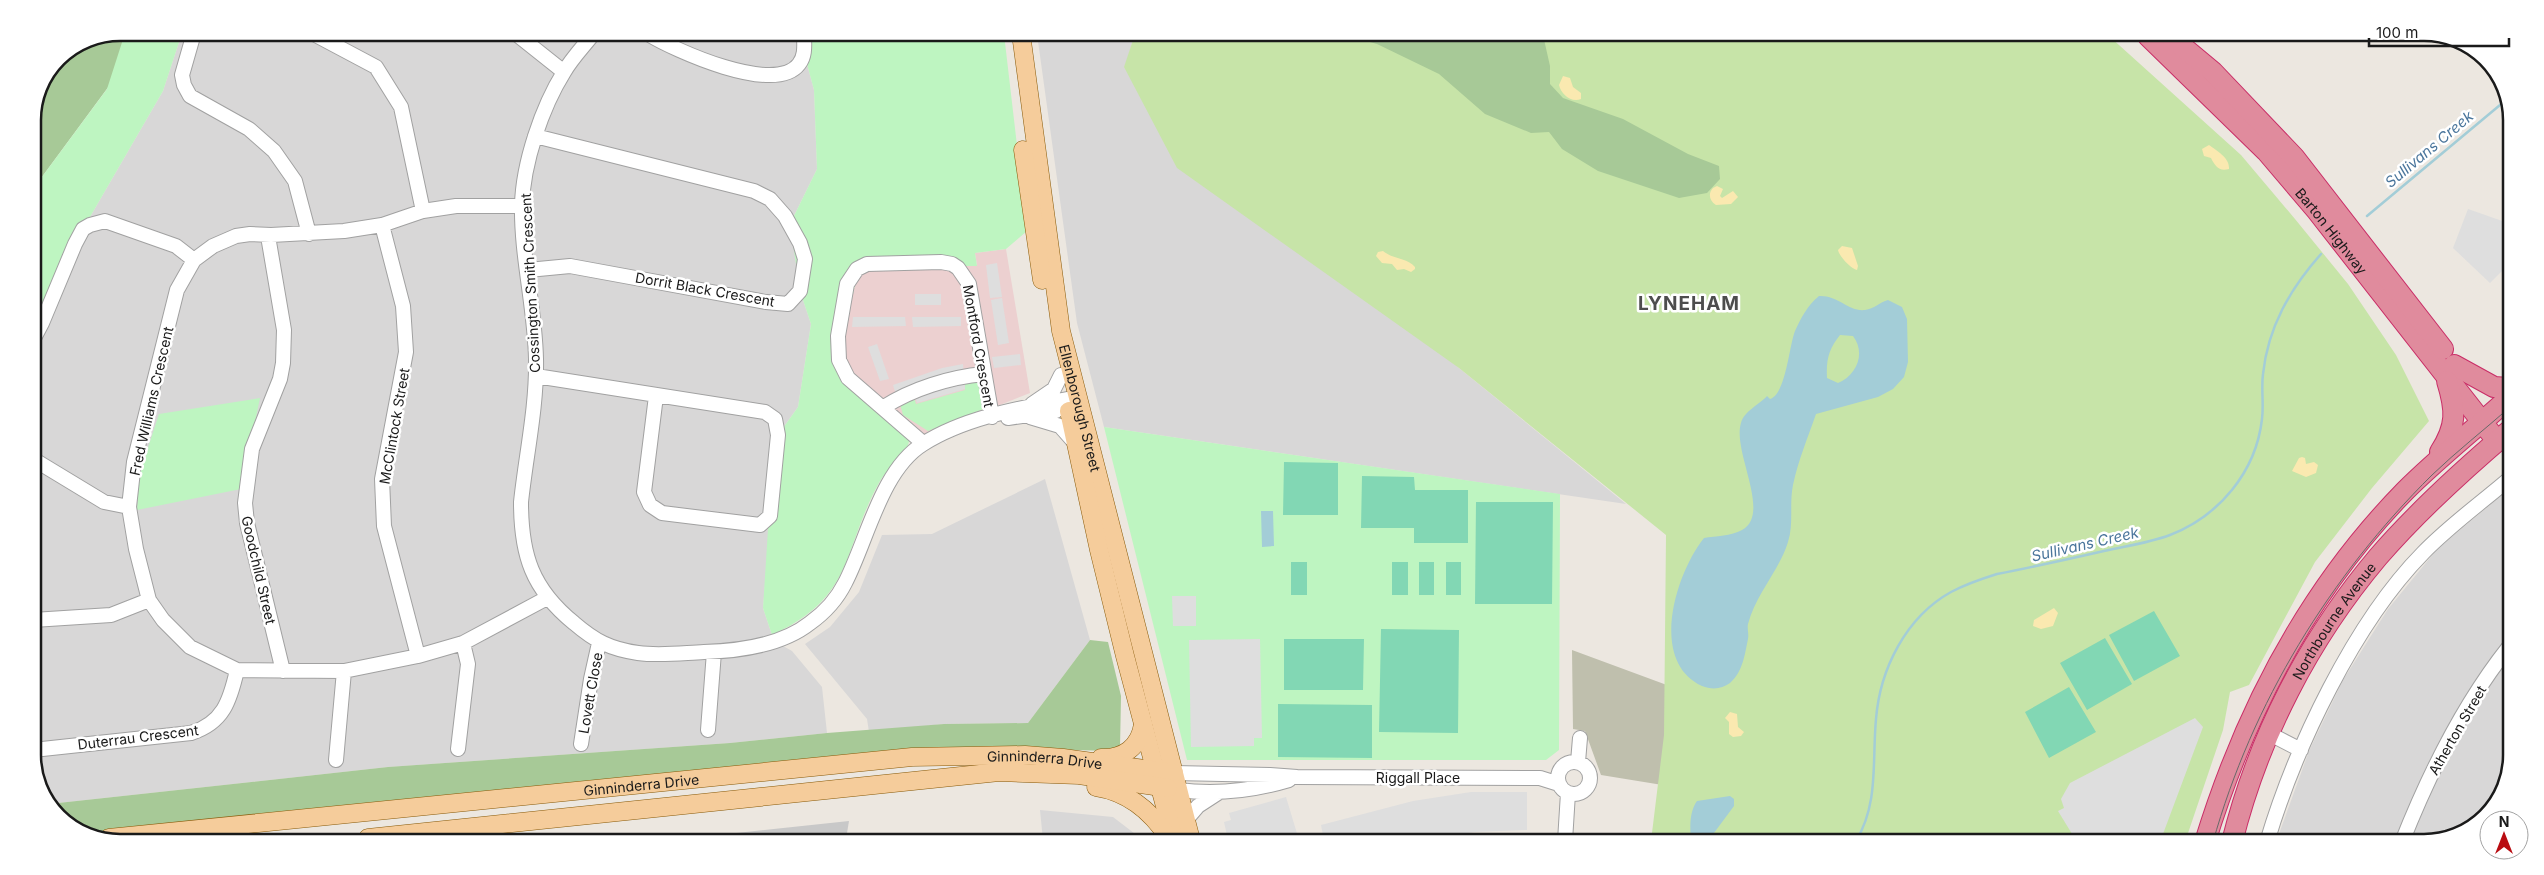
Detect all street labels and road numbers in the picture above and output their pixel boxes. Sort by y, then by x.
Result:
street label: Barton Highway [2292,184,2371,277]
street label: Cossington Smith Crescent [517,192,543,373]
street label: Dorrit Black Crescent [634,268,776,310]
street label: Montford Crescent [960,283,998,409]
street label: Fred Williams Crescent [126,325,176,477]
street label: Ellenborough Street [1056,342,1105,474]
street label: McClintock Street [375,366,413,486]
street label: Goodchild Street [238,514,280,626]
street label: Northbourne Avenue [2288,559,2379,682]
street label: Lovett Close [574,651,606,735]
street label: Atherton Street [2425,682,2490,778]
street label: Duterrau Crescent [77,721,200,753]
street label: Ginninderra Drive [987,746,1104,772]
street label: Riggall Place [1376,769,1460,786]
street label: Ginninderra Drive [583,770,700,799]

